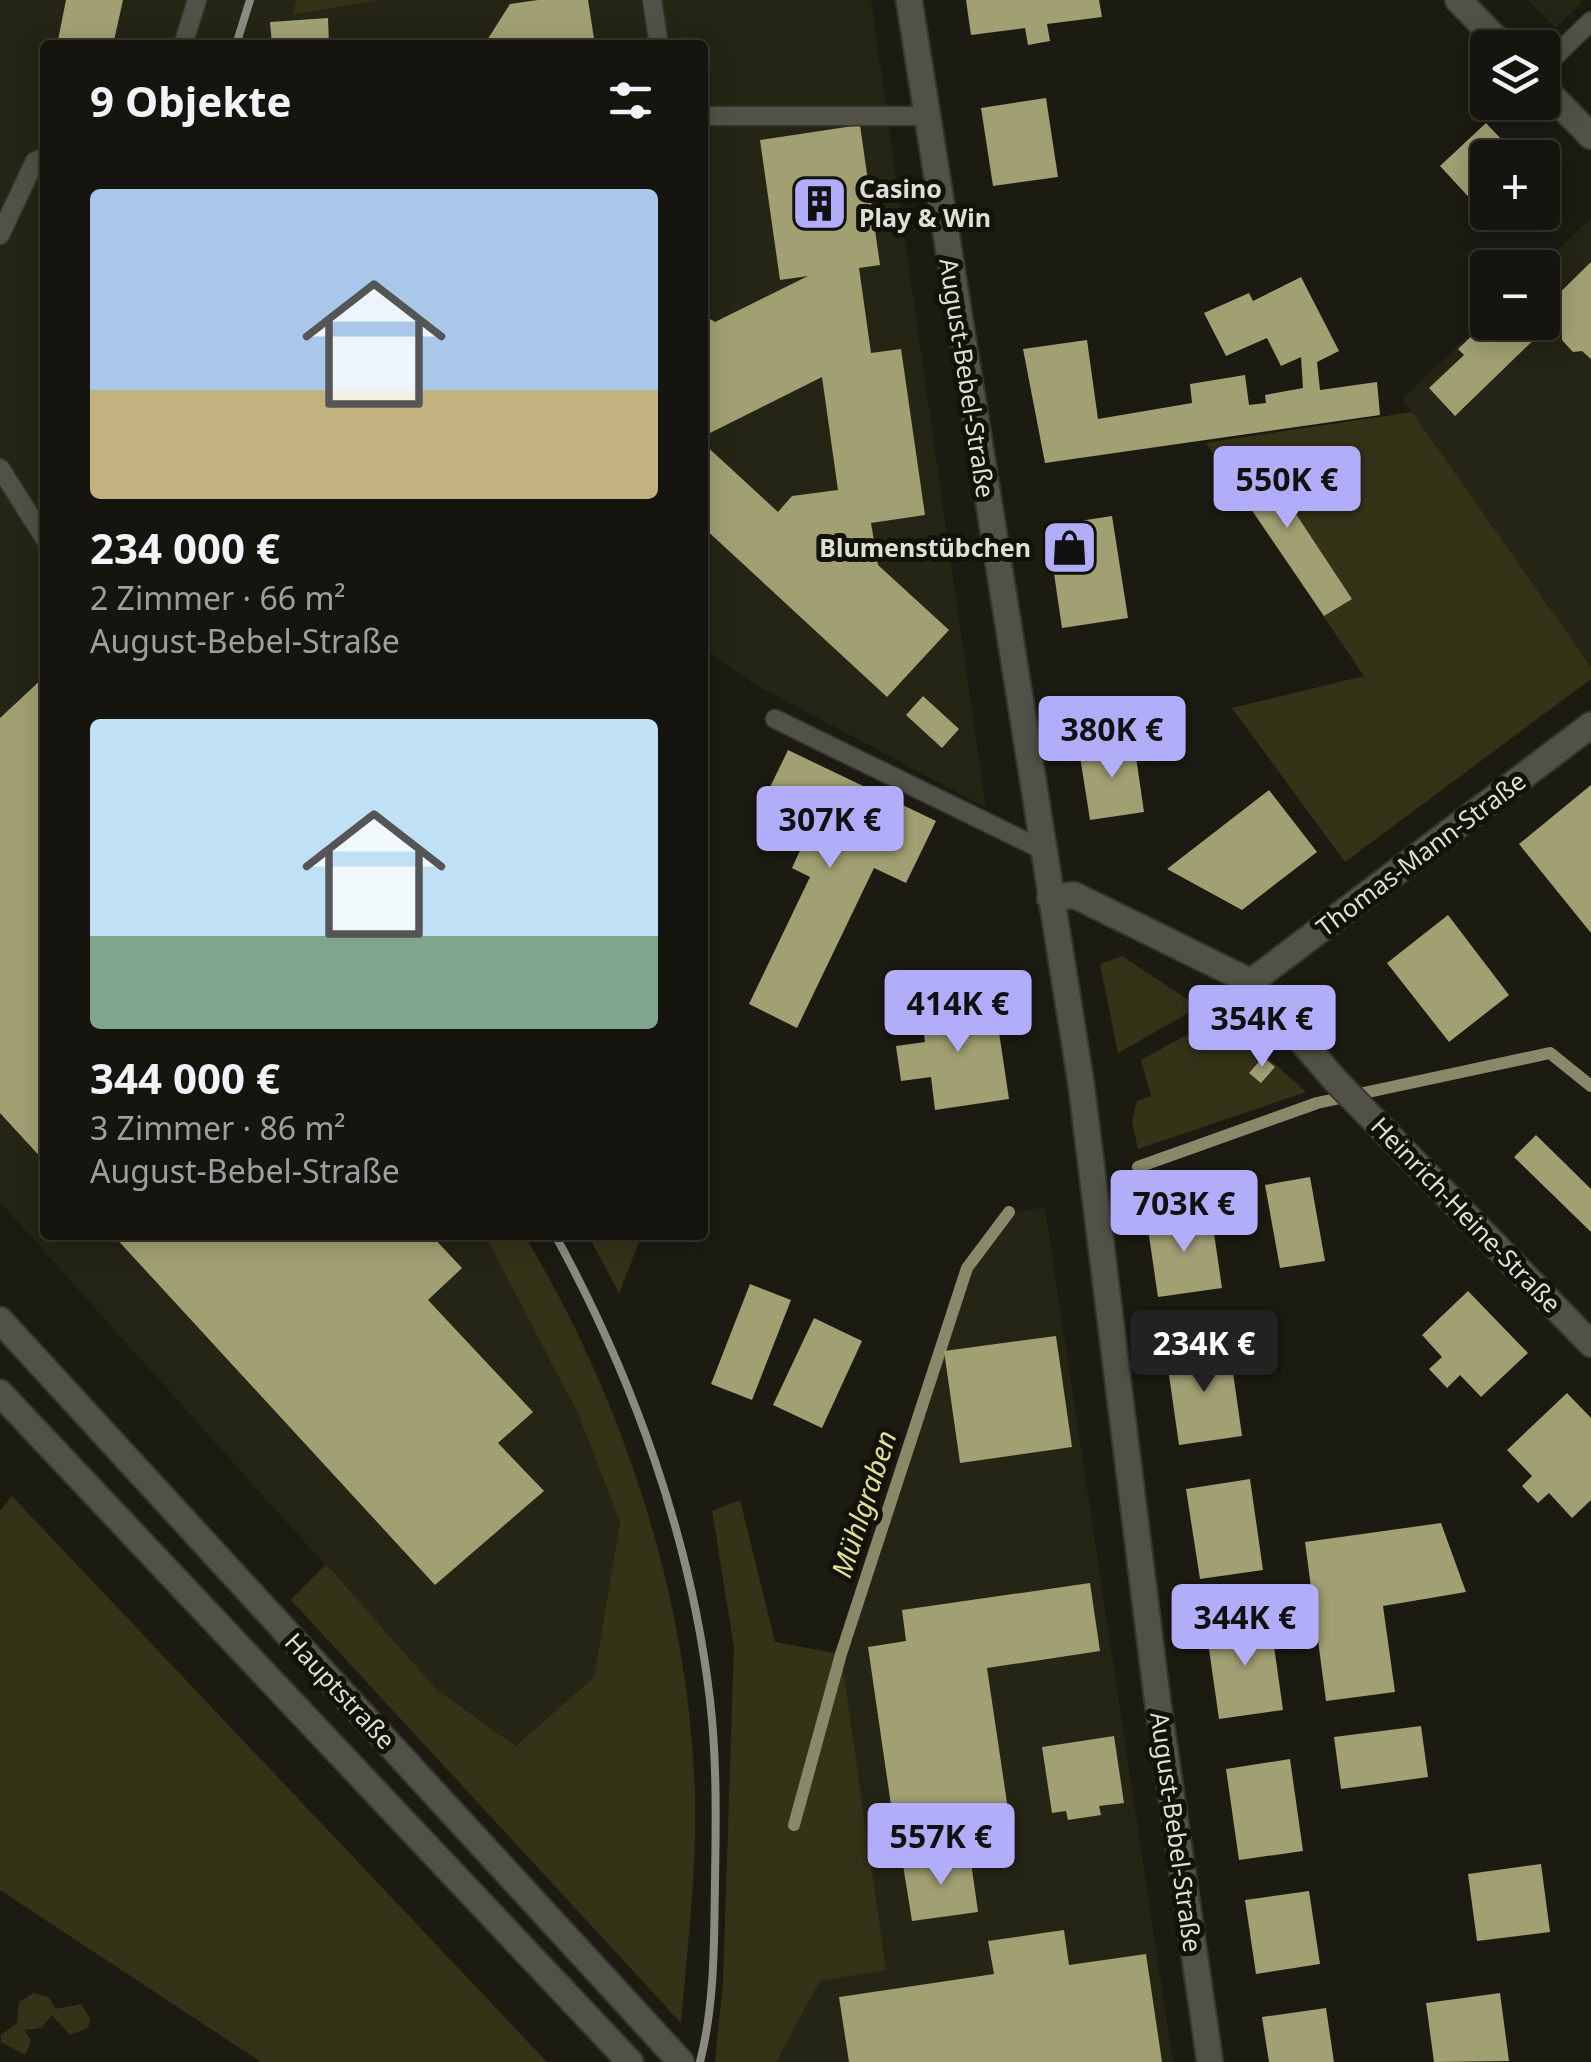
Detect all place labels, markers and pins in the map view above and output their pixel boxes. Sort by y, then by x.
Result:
place label: Casino Play & Win [859,171,991,234]
building icon: Casino Play & Win [790,173,850,233]
pin: 550K € [1206,446,1368,531]
shop icon: Blumenstübchen [1040,518,1100,578]
place label: Blumenstübchen [819,530,1031,564]
pin: 380K € [1031,696,1193,781]
pin: 307K € [749,786,911,871]
pin: 414K € [877,970,1039,1055]
pin: 354K € [1181,985,1343,1070]
pin: 703K € [1103,1170,1265,1255]
pin: 234K € [1123,1310,1285,1395]
pin: 344K € [1164,1584,1326,1669]
pin: 557K € [860,1803,1022,1888]

